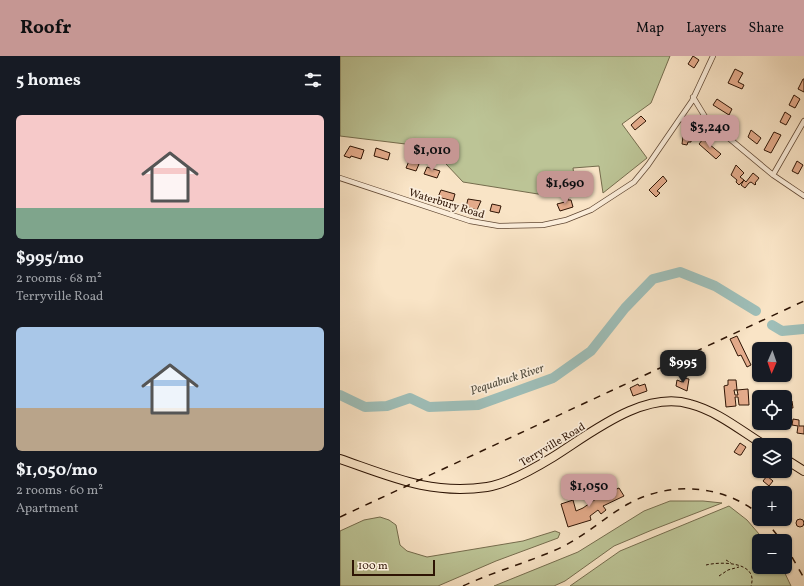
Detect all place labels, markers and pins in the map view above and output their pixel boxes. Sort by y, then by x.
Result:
pin: $3,240 [677,115,743,149]
pin: $1,010 [399,138,465,172]
pin: $1,690 [532,171,598,205]
pin: $995 [659,350,707,384]
pin: $1,050 [556,474,622,508]

